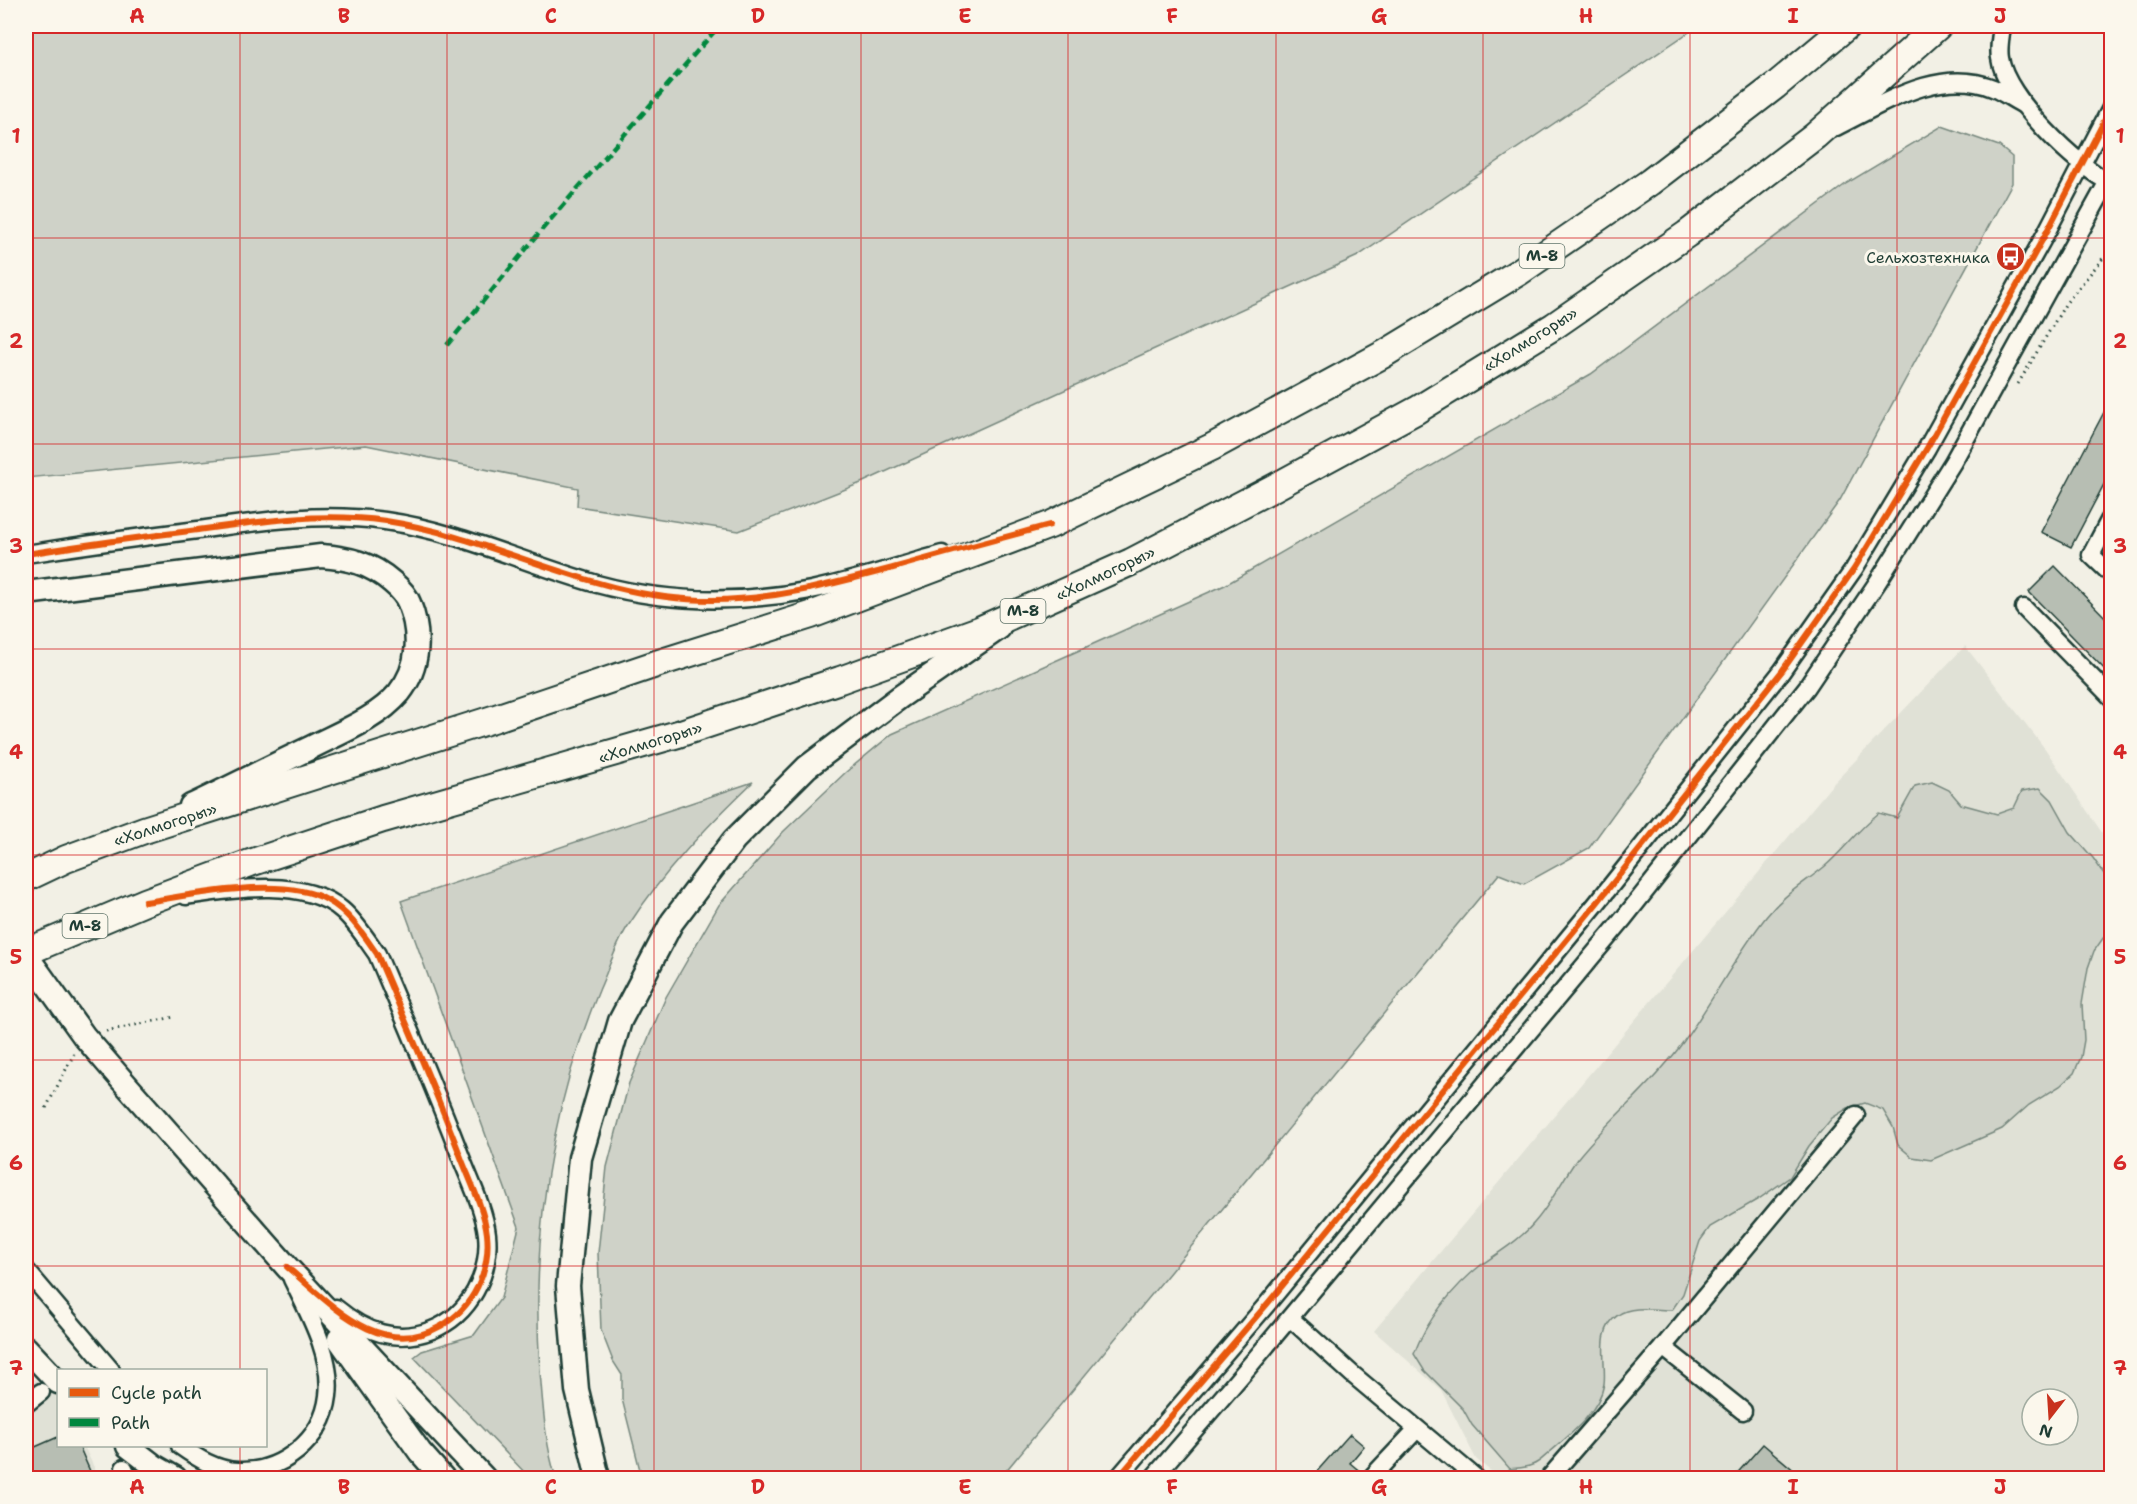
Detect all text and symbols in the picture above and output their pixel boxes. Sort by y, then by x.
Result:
text: A [129,3,145,29]
text: B [338,3,350,29]
text: C [545,3,557,29]
text: D [751,3,765,29]
text: E [958,3,972,29]
text: F [1166,3,1178,29]
text: G [1371,3,1387,29]
text: H [1579,3,1593,29]
text: I [1787,3,1799,29]
text: J [1994,3,2007,29]
text: 1 [11,123,21,149]
text: 1 [2115,123,2125,149]
bus stop icon: Сельхозтехника [1995,241,2027,273]
road number: М-8 [1520,244,1564,268]
place label: Сельхозтехника [1866,247,1990,268]
street label: «Холмогоры» [1479,302,1581,377]
text: 2 [9,328,23,354]
text: 2 [2113,328,2127,354]
text: 3 [9,533,23,559]
text: 3 [2113,533,2127,559]
street label: «Холмогоры» [1052,541,1158,606]
road number: М-8 [1000,599,1046,623]
street label: «Холмогоры» [596,717,705,768]
text: 4 [9,739,23,765]
text: 4 [2113,739,2127,765]
street label: «Холмогоры» [111,798,219,851]
road number: М-8 [62,914,107,938]
text: 5 [10,944,22,970]
text: 5 [2114,944,2126,970]
text: 6 [9,1150,23,1176]
text: 6 [2113,1150,2127,1176]
text: 7 [9,1355,23,1381]
text: 7 [2113,1355,2127,1381]
legend [57,1369,267,1447]
text: Cycle path [111,1381,202,1405]
north arrow [2020,1387,2080,1447]
text: Path [111,1411,150,1435]
text: N [2037,1419,2055,1443]
text: A [129,1474,145,1500]
text: B [338,1474,350,1500]
text: C [545,1474,557,1500]
text: D [751,1474,765,1500]
text: E [958,1474,972,1500]
text: F [1166,1474,1178,1500]
text: G [1371,1474,1387,1500]
text: H [1579,1474,1593,1500]
text: I [1787,1474,1799,1500]
text: J [1994,1474,2007,1500]

